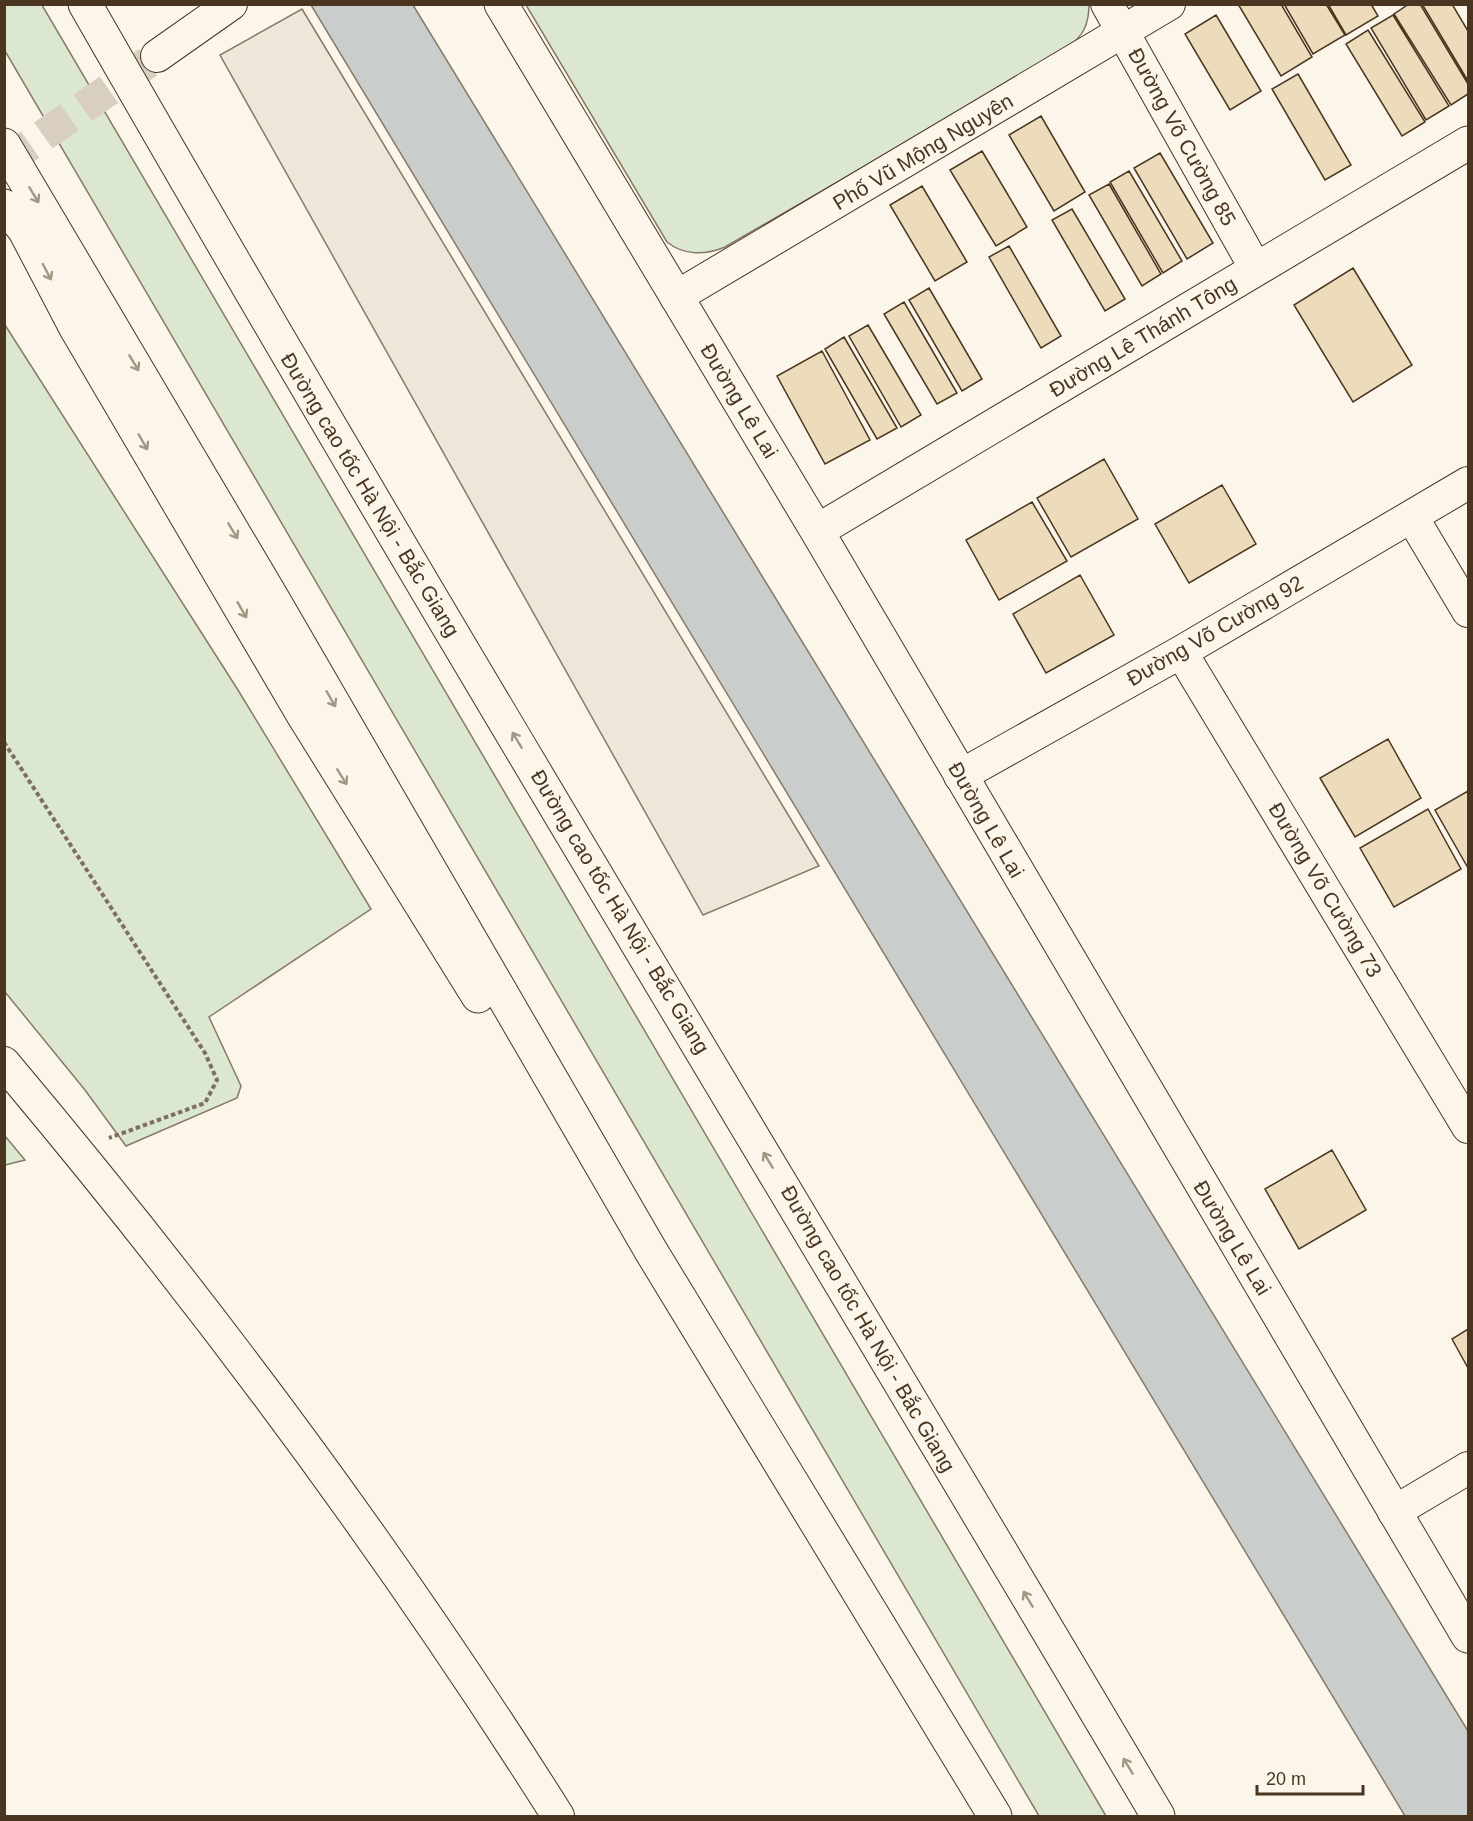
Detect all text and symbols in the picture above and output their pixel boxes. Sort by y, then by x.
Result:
street label: Đường Võ Cường 85 [1124,44,1241,229]
street label: Phố Vũ Mộng Nguyên [829,89,1017,214]
one-way arrow [29,186,41,203]
one-way arrow [42,263,53,281]
street label: Đường Lê Thánh Tông [1045,272,1240,402]
street label: Đường Lê Lai [696,339,783,462]
street label: Đường cao tốc Hà Nội - Bắc Giang [276,349,464,641]
one-way arrow [128,354,140,371]
one-way arrow [137,433,149,450]
one-way arrow [227,522,239,539]
street label: Đường Võ Cường 92 [1123,571,1307,690]
one-way arrow [236,601,248,618]
one-way arrow [326,690,338,707]
one-way arrow [511,732,523,749]
street label: Đường Lê Lai [944,758,1029,882]
street label: Đường cao tốc Hà Nội - Bắc Giang [526,766,714,1058]
one-way arrow [337,768,349,785]
street label: Đường Võ Cường 73 [1264,798,1387,981]
one-way arrow [762,1152,774,1169]
street label: Đường Lê Lai [1189,1176,1276,1299]
street label: Đường cao tốc Hà Nội - Bắc Giang [777,1182,960,1476]
one-way arrow [1022,1591,1034,1608]
one-way arrow [1122,1758,1134,1775]
scale bar [1257,1758,1364,1796]
text: 20 m [1266,1769,1306,1789]

